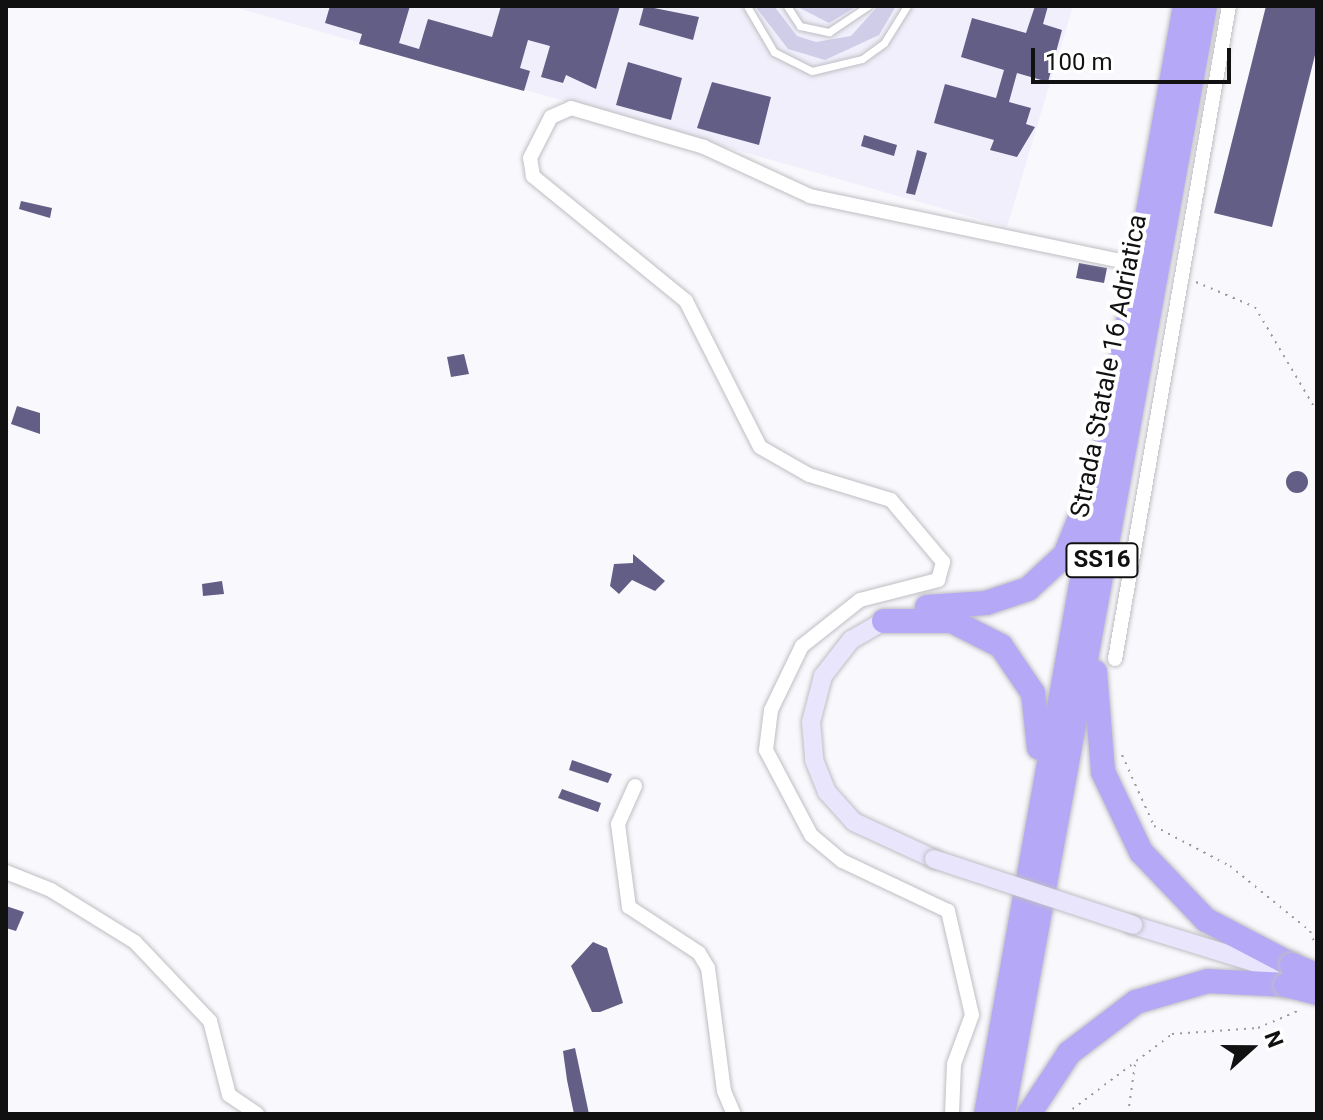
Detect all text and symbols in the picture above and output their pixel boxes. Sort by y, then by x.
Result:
scale bar [1035,32,1235,82]
text: 100 m [1045,48,1112,76]
street label: Strada Statale 16 Adriatica [1064,212,1154,520]
road number: SS16 [1064,540,1140,580]
north arrow [1211,1008,1291,1088]
text: N [1259,1027,1288,1051]

